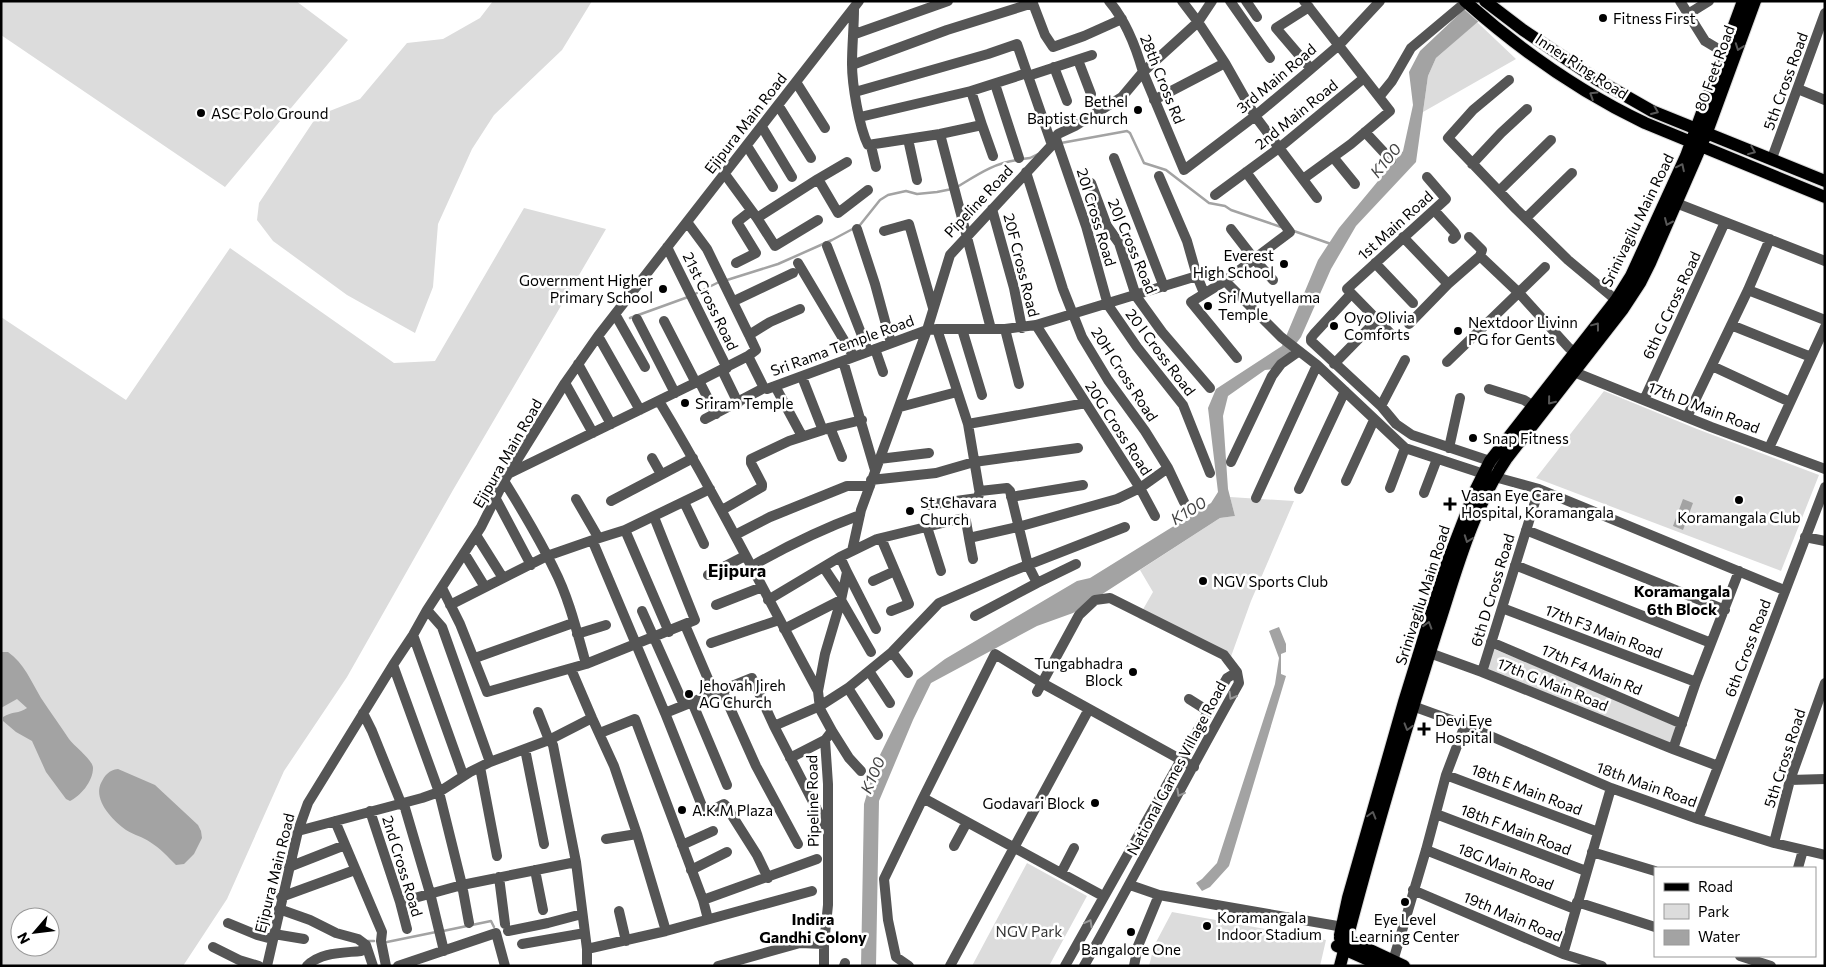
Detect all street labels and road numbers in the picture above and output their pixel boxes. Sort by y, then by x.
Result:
street label: 80 Feet Road [1690,23,1738,113]
street label: Inner Ring Road [1532,29,1632,103]
street label: 5th Cross Road [1759,30,1811,132]
street label: 28th Cross Rd [1137,32,1189,126]
street label: 3rd Main Road [1233,40,1319,116]
street label: Ejipura Main Road [700,69,790,177]
street label: 2nd Main Road [1251,75,1341,153]
street label: Srinivagilu Main Road [1597,150,1677,290]
street label: Pipeline Road [940,161,1016,241]
street label: 20I Cross Road [1074,166,1120,268]
street label: 1st Main Road [1354,187,1436,263]
street label: 20J Cross Road [1105,196,1161,296]
street label: 20F Cross Road [1000,211,1044,319]
street label: 6th G Cross Road [1638,248,1704,362]
street label: 21st Cross Road [679,249,743,353]
street label: 20 I Cross Road [1122,305,1200,399]
street label: Sri Rama Temple Road [768,311,916,379]
street label: 20H Cross Road [1088,324,1162,424]
street label: 17th D Main Road [1646,377,1762,437]
street label: 20G Cross Road [1082,378,1156,478]
street label: Ejipura Main Road [469,395,545,511]
street label: Srinivagilu Main Road [1391,523,1453,667]
street label: 6th D Cross Road [1466,531,1518,649]
street label: 6th Cross Road [1720,597,1774,699]
street label: 17th F3 Main Road [1543,600,1665,662]
street label: 17th F4 Main Rd [1539,640,1645,698]
street label: 17th G Main Road [1495,654,1611,714]
street label: National Games Village Road [1122,678,1230,858]
street label: 5th Cross Road [1760,706,1808,810]
street label: Pipeline Road [802,755,822,847]
street label: 18th Main Road [1594,757,1700,811]
street label: 18th E Main Road [1469,760,1585,818]
street label: 18th F Main Road [1458,800,1574,858]
street label: Ejipura Main Road [250,811,298,935]
street label: 2nd Cross Road [379,813,427,919]
street label: 18G Main Road [1455,839,1557,893]
street label: 19th Main Road [1461,887,1565,945]

